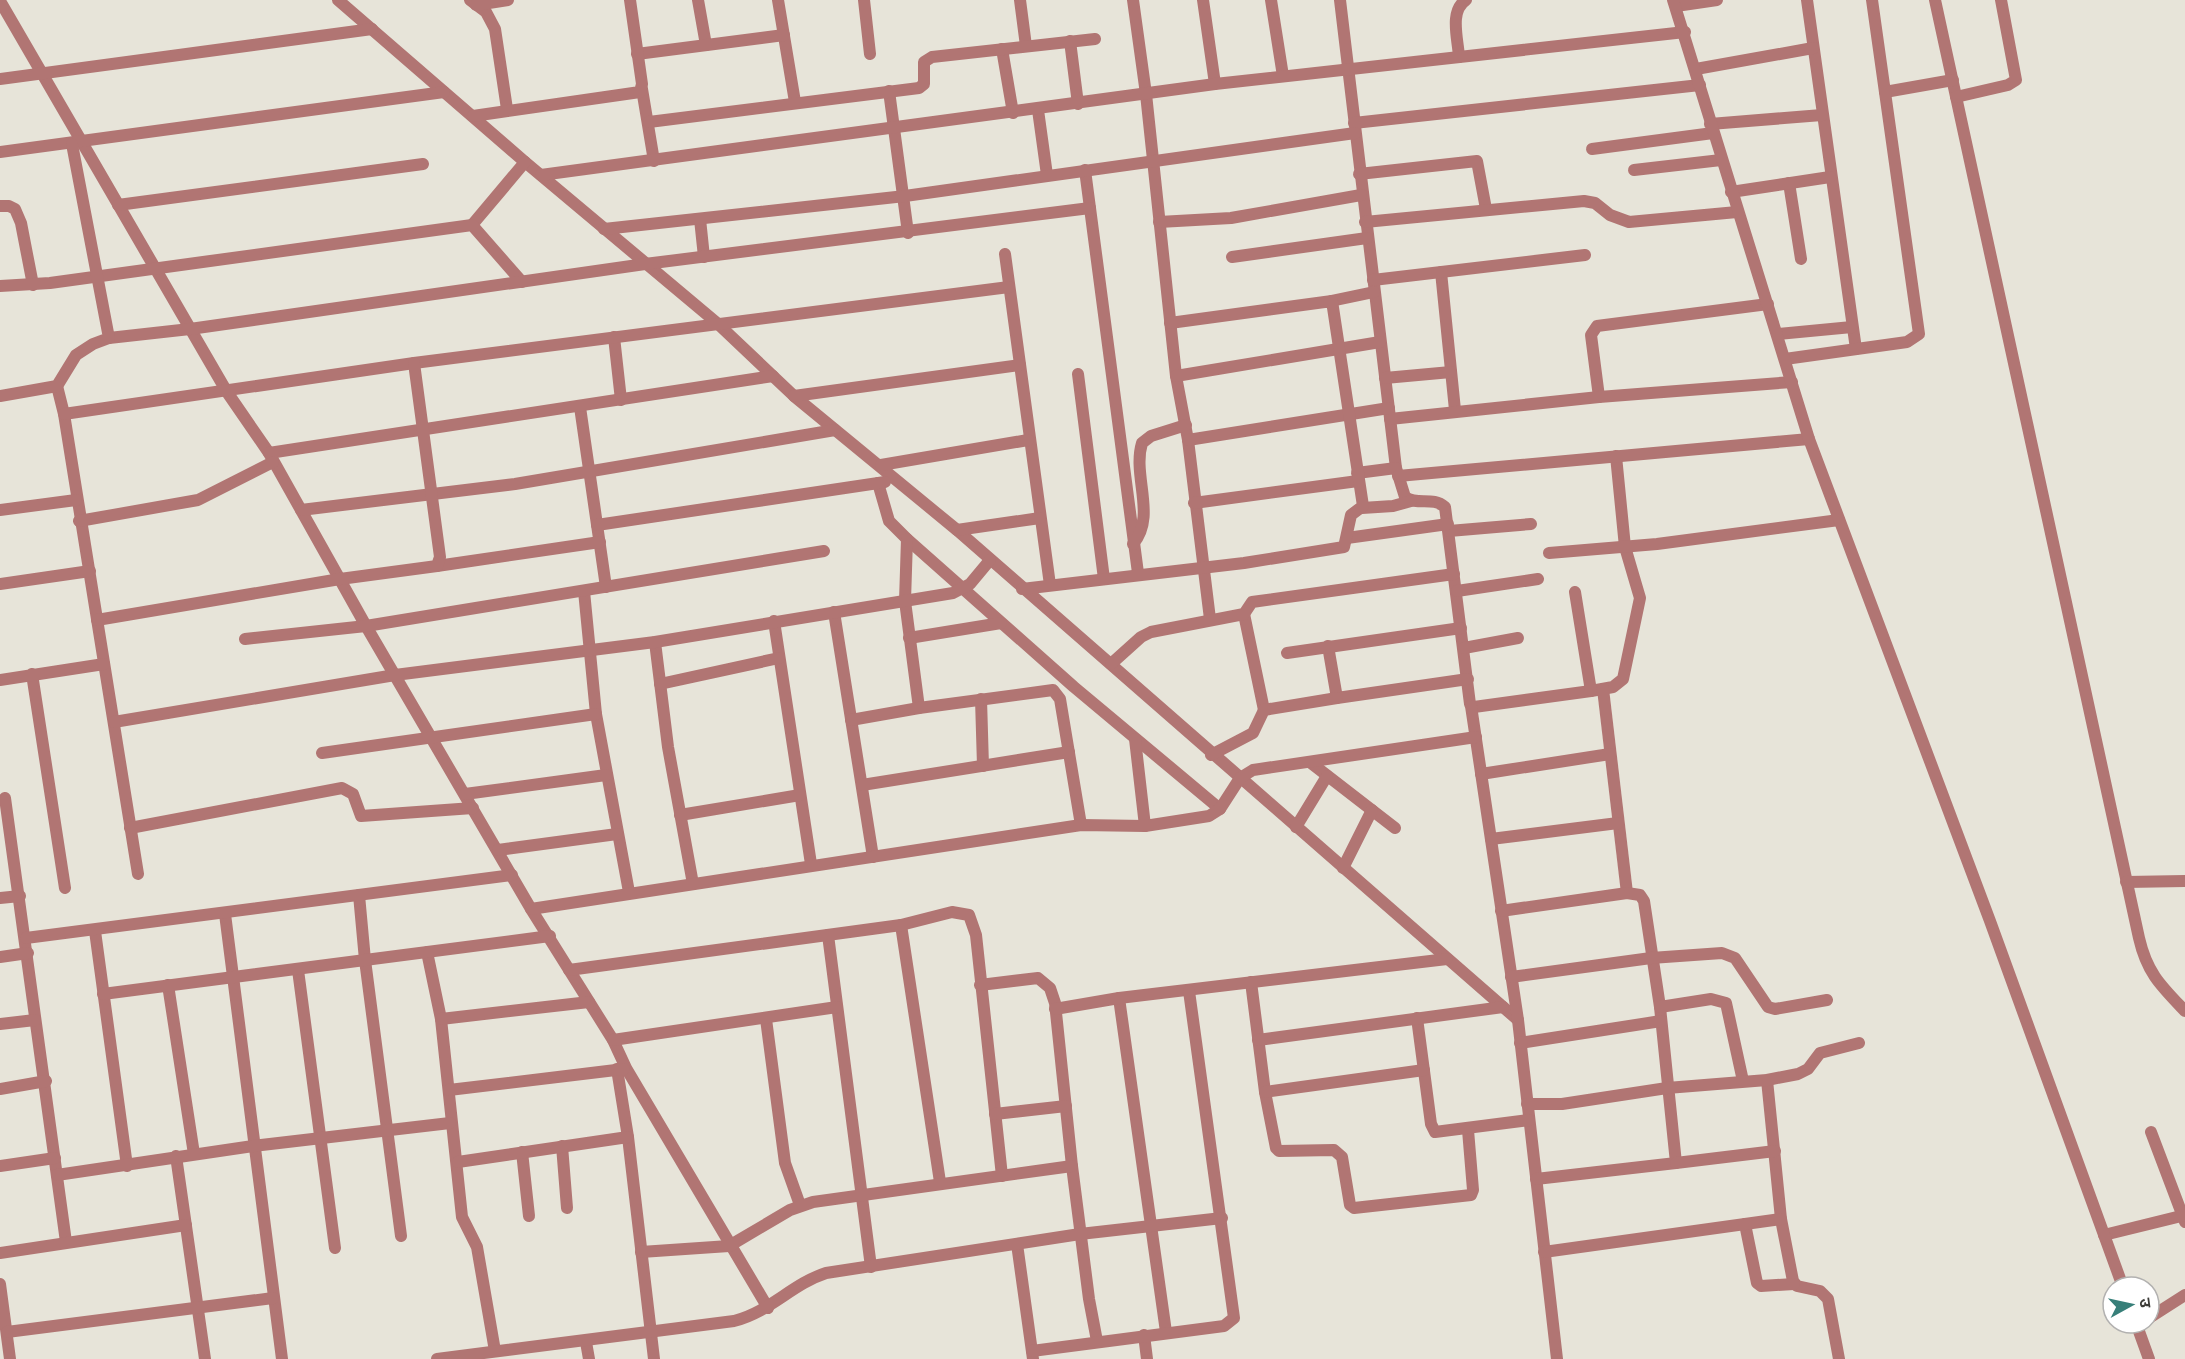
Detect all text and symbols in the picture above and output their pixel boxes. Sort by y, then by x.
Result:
north arrow [2101,1275,2161,1335]
text: उ [2135,1297,2156,1310]

